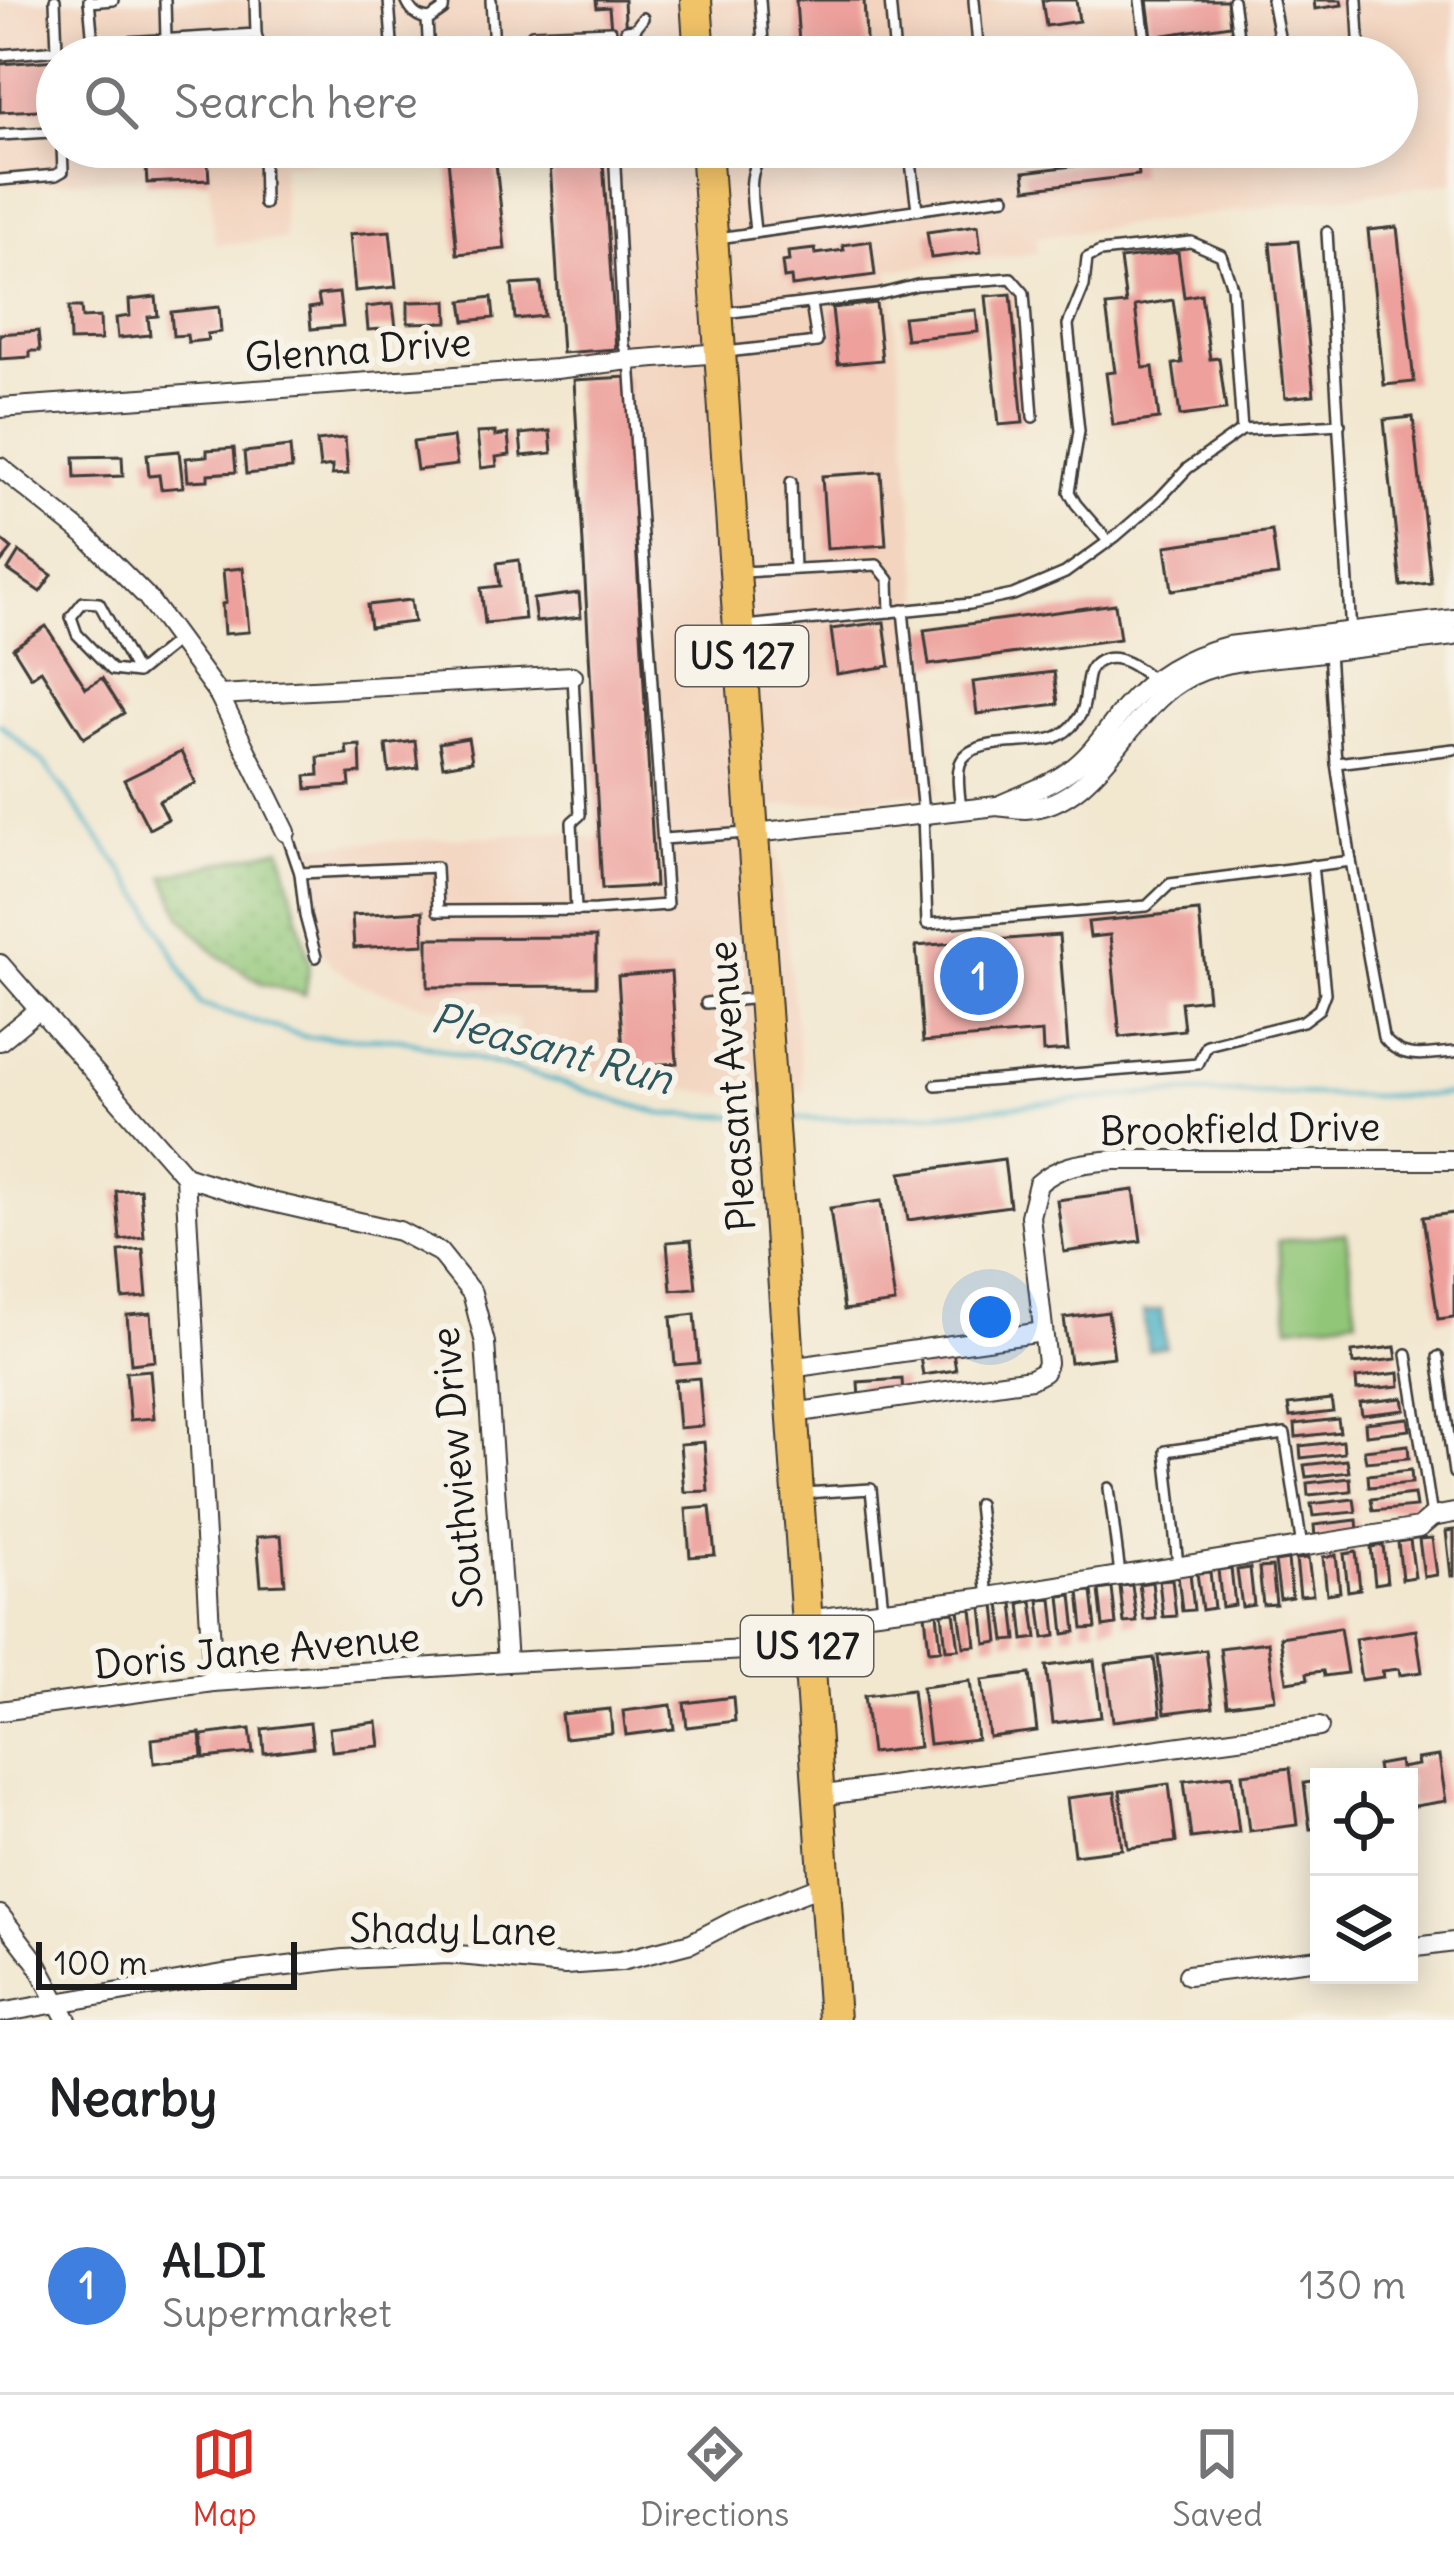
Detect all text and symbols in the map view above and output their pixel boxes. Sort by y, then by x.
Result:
search box [36,36,1418,168]
icon: search [78,69,144,135]
text: Search here [174,74,418,130]
street label: Glenna Drive [243,318,473,382]
road number: US 127 [676,626,808,686]
pin: 1 [940,931,1018,1021]
street label: Pleasant Avenue [697,939,767,1233]
water label: Pleasant Run [426,991,679,1105]
street label: Brookfield Drive [1099,1102,1381,1156]
your location [960,1287,1020,1347]
street label: Southview Drive [420,1325,494,1611]
street label: Doris Jane Avenue [92,1612,422,1690]
road number: US 127 [741,1616,873,1676]
map controls [1310,1768,1418,1984]
button: locate [1310,1768,1418,1876]
button: layers [1310,1876,1418,1984]
street label: Shady Lane [349,1904,557,1956]
scale bar [36,1936,297,1989]
text: 100 m [54,1942,147,1984]
text: Nearby [48,2066,217,2130]
text: ALDI [162,2233,266,2289]
text: 1 [79,2261,95,2310]
text: 130 m [1299,2261,1406,2310]
text: Supermarket [162,2289,392,2338]
tab: Map [191,2421,257,2535]
tab: Directions [640,2421,789,2535]
tab: Saved [1172,2421,1263,2535]

